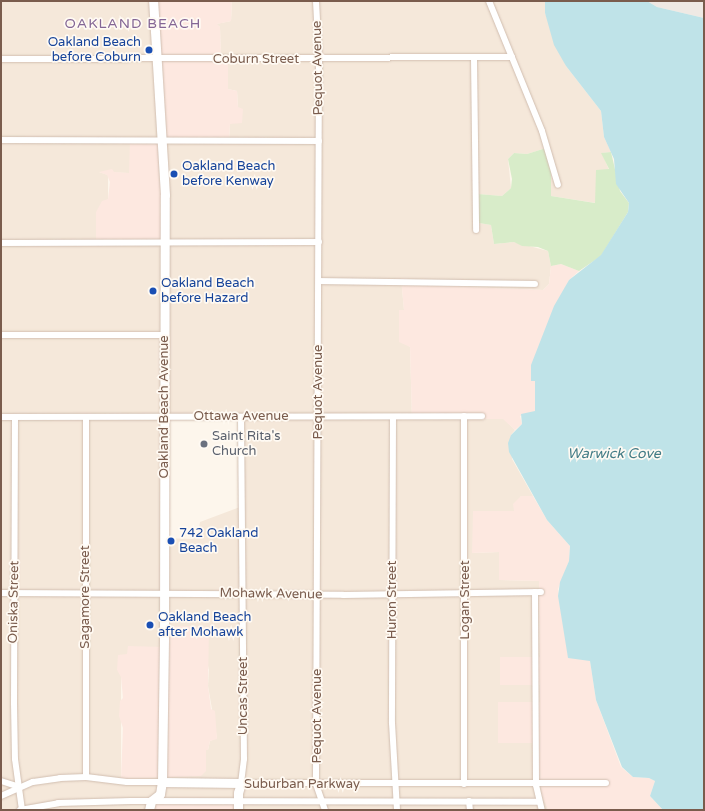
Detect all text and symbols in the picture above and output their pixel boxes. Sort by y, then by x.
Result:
district label: OAKLAND BEACH [65,16,201,32]
street label: Pequot Avenue [309,20,327,116]
place label: Oakland Beach before Coburn [48,35,141,66]
marker: Oakland Beach before Coburn [144,45,154,55]
street label: Coburn Street [213,51,299,67]
place label: Oakland Beach before Kenway [182,159,275,190]
marker: Oakland Beach before Kenway [169,169,179,179]
place label: Oakland Beach before Hazard [161,276,254,307]
marker: Oakland Beach before Hazard [148,286,158,296]
street label: Oakland Beach Avenue [156,335,172,479]
street label: Pequot Avenue [310,345,326,439]
street label: Ottawa Avenue [193,408,289,424]
place label: Saint Rita's Church [212,429,281,460]
marker: Saint Rita's Church [199,439,209,449]
water label: Warwick Cove [567,446,661,462]
place label: 742 Oakland Beach [179,526,258,557]
marker: 742 Oakland Beach [166,536,176,546]
street label: Sagamore Street [77,545,93,649]
street label: Logan Street [457,560,473,640]
street label: Oniska Street [5,561,23,643]
street label: Huron Street [384,561,400,639]
street label: Mohawk Avenue [220,585,322,603]
place label: Oakland Beach after Mohawk [158,610,251,641]
marker: Oakland Beach after Mohawk [145,620,155,630]
street label: Uncas Street [235,657,251,735]
street label: Pequot Avenue [309,669,325,763]
street label: Suburban Parkway [244,776,360,792]

